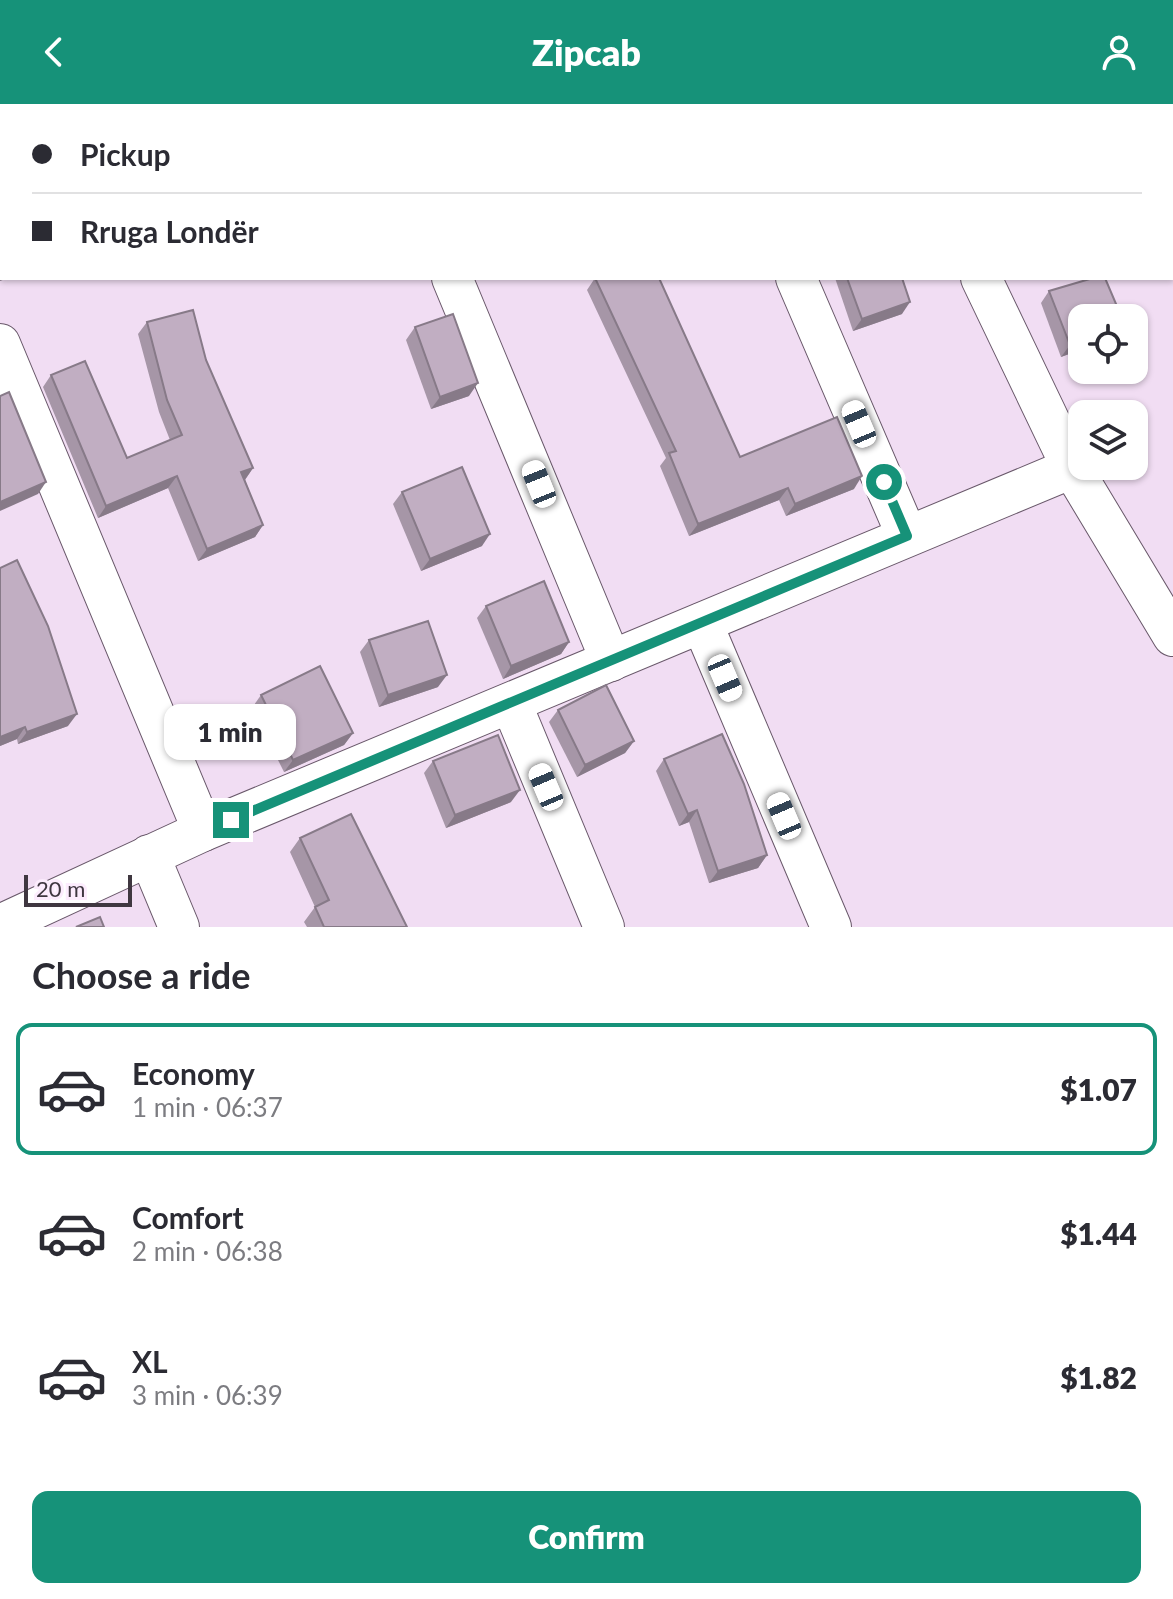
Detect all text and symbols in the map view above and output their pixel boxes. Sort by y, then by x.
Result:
icon: back [32,30,76,74]
text: Zipcab [532,30,641,74]
icon: person [1097,30,1141,74]
text: Pickup [80,136,171,172]
text: Rruga Londër [80,213,259,249]
map controls [1068,304,1148,480]
button: locate [1068,304,1148,384]
car [839,397,879,451]
button: layers [1068,400,1148,480]
car [519,457,559,511]
route start [866,464,902,500]
car [705,651,745,705]
callout: 1 min [165,704,297,760]
text: 1 min [198,716,262,748]
car [526,760,566,814]
car [764,789,804,843]
route end [213,802,249,838]
scale bar [24,871,132,907]
text: 20 m [36,875,85,902]
text: Choose a ride [32,953,251,997]
icon: car [36,1053,108,1125]
text: Economy [132,1055,255,1091]
text: $1.07 [1060,1071,1137,1107]
text: 1 min · 06:37 [132,1091,283,1123]
icon: car [36,1197,108,1269]
text: Comfort [132,1199,244,1235]
text: $1.44 [1060,1215,1137,1251]
text: 2 min · 06:38 [132,1235,283,1267]
icon: car [36,1341,108,1413]
text: XL [132,1343,168,1379]
text: $1.82 [1060,1359,1137,1395]
text: 3 min · 06:39 [132,1379,283,1411]
button: Confirm [32,1491,1141,1583]

